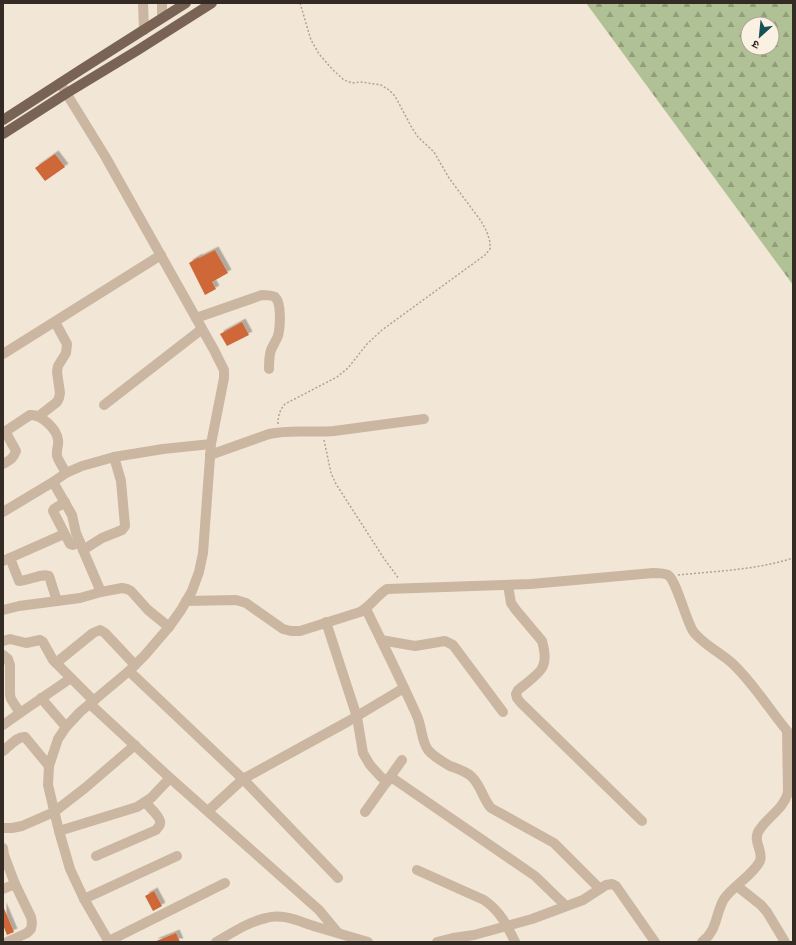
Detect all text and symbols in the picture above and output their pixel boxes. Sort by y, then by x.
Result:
north arrow [740,16,780,56]
text: उ [749,37,762,52]

